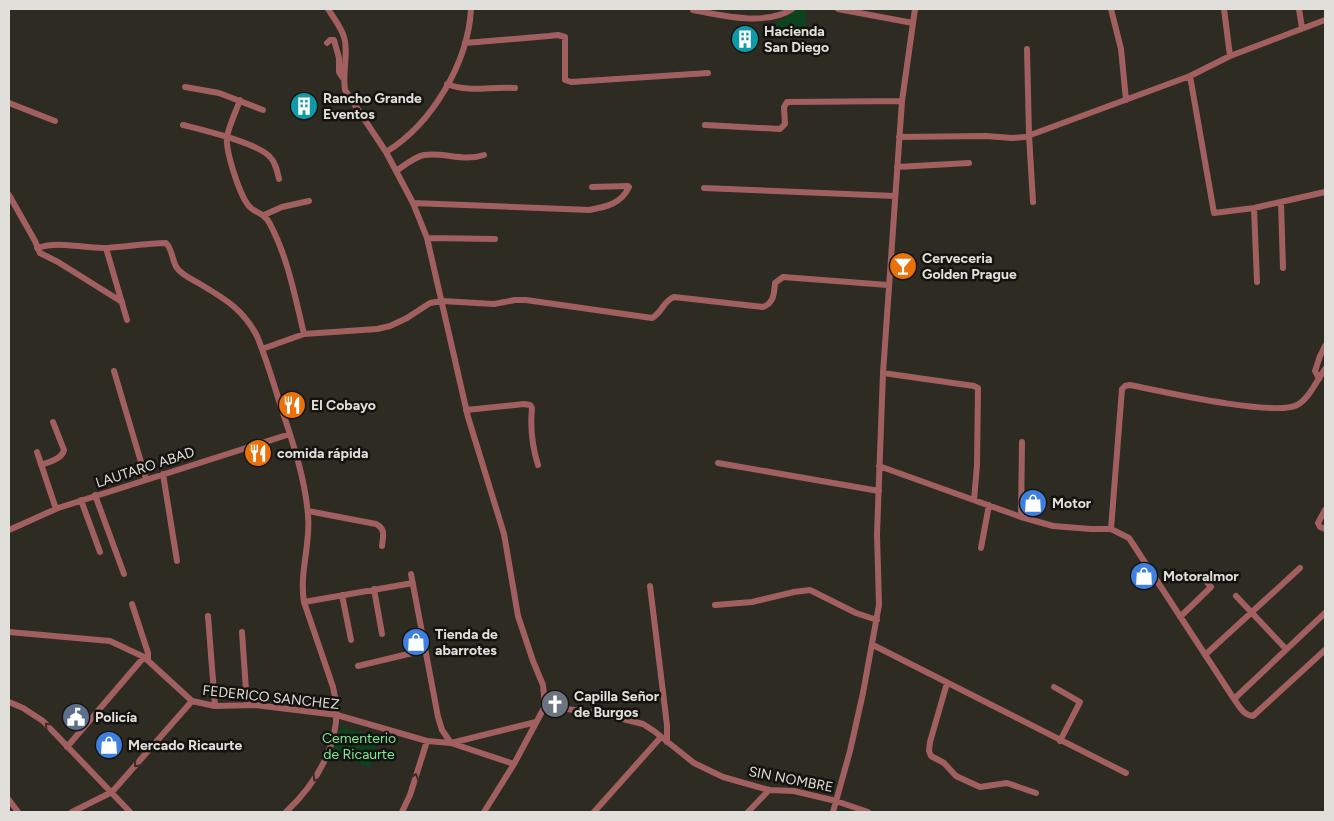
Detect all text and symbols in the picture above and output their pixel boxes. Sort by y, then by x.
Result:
place label: Hacienda San Diego [764,23,829,56]
building icon: Hacienda San Diego [730,24,760,54]
place label: Rancho Grande Eventos [323,90,422,123]
building icon: Rancho Grande Eventos [289,91,319,121]
place label: Cerveceria Golden Prague [922,250,1017,283]
bar icon: Cerveceria Golden Prague [888,251,918,281]
restaurant icon: El Cobayo [277,390,307,420]
place label: El Cobayo [311,397,376,414]
restaurant icon: comida rápida [243,438,273,468]
street label: LAUTARO ABAD [94,443,197,491]
place label: comida rápida [277,445,368,462]
shop icon: Motor [1018,488,1048,518]
place label: Motor [1052,495,1092,512]
shop icon: Motoralmor [1129,561,1159,591]
place label: Motoralmor [1163,568,1239,585]
place label: Tienda de abarrotes [435,626,498,659]
shop icon: Tienda de abarrotes [401,627,431,657]
street label: FEDERICO SANCHEZ [202,682,340,713]
place label: Capilla Señor de Burgos [574,688,660,721]
church icon: Capilla Señor de Burgos [540,689,570,719]
public building icon: Policía [61,702,91,732]
place label: Policía [95,709,137,726]
one-way arrow [45,723,54,732]
shop icon: Mercado Ricaurte [94,730,124,760]
park label: Cementerio de Ricaurte [322,730,396,763]
place label: Mercado Ricaurte [128,737,243,754]
one-way arrow [134,758,143,767]
street label: SIN NOMBRE [747,763,835,796]
one-way arrow [312,772,322,781]
one-way arrow [410,773,420,782]

